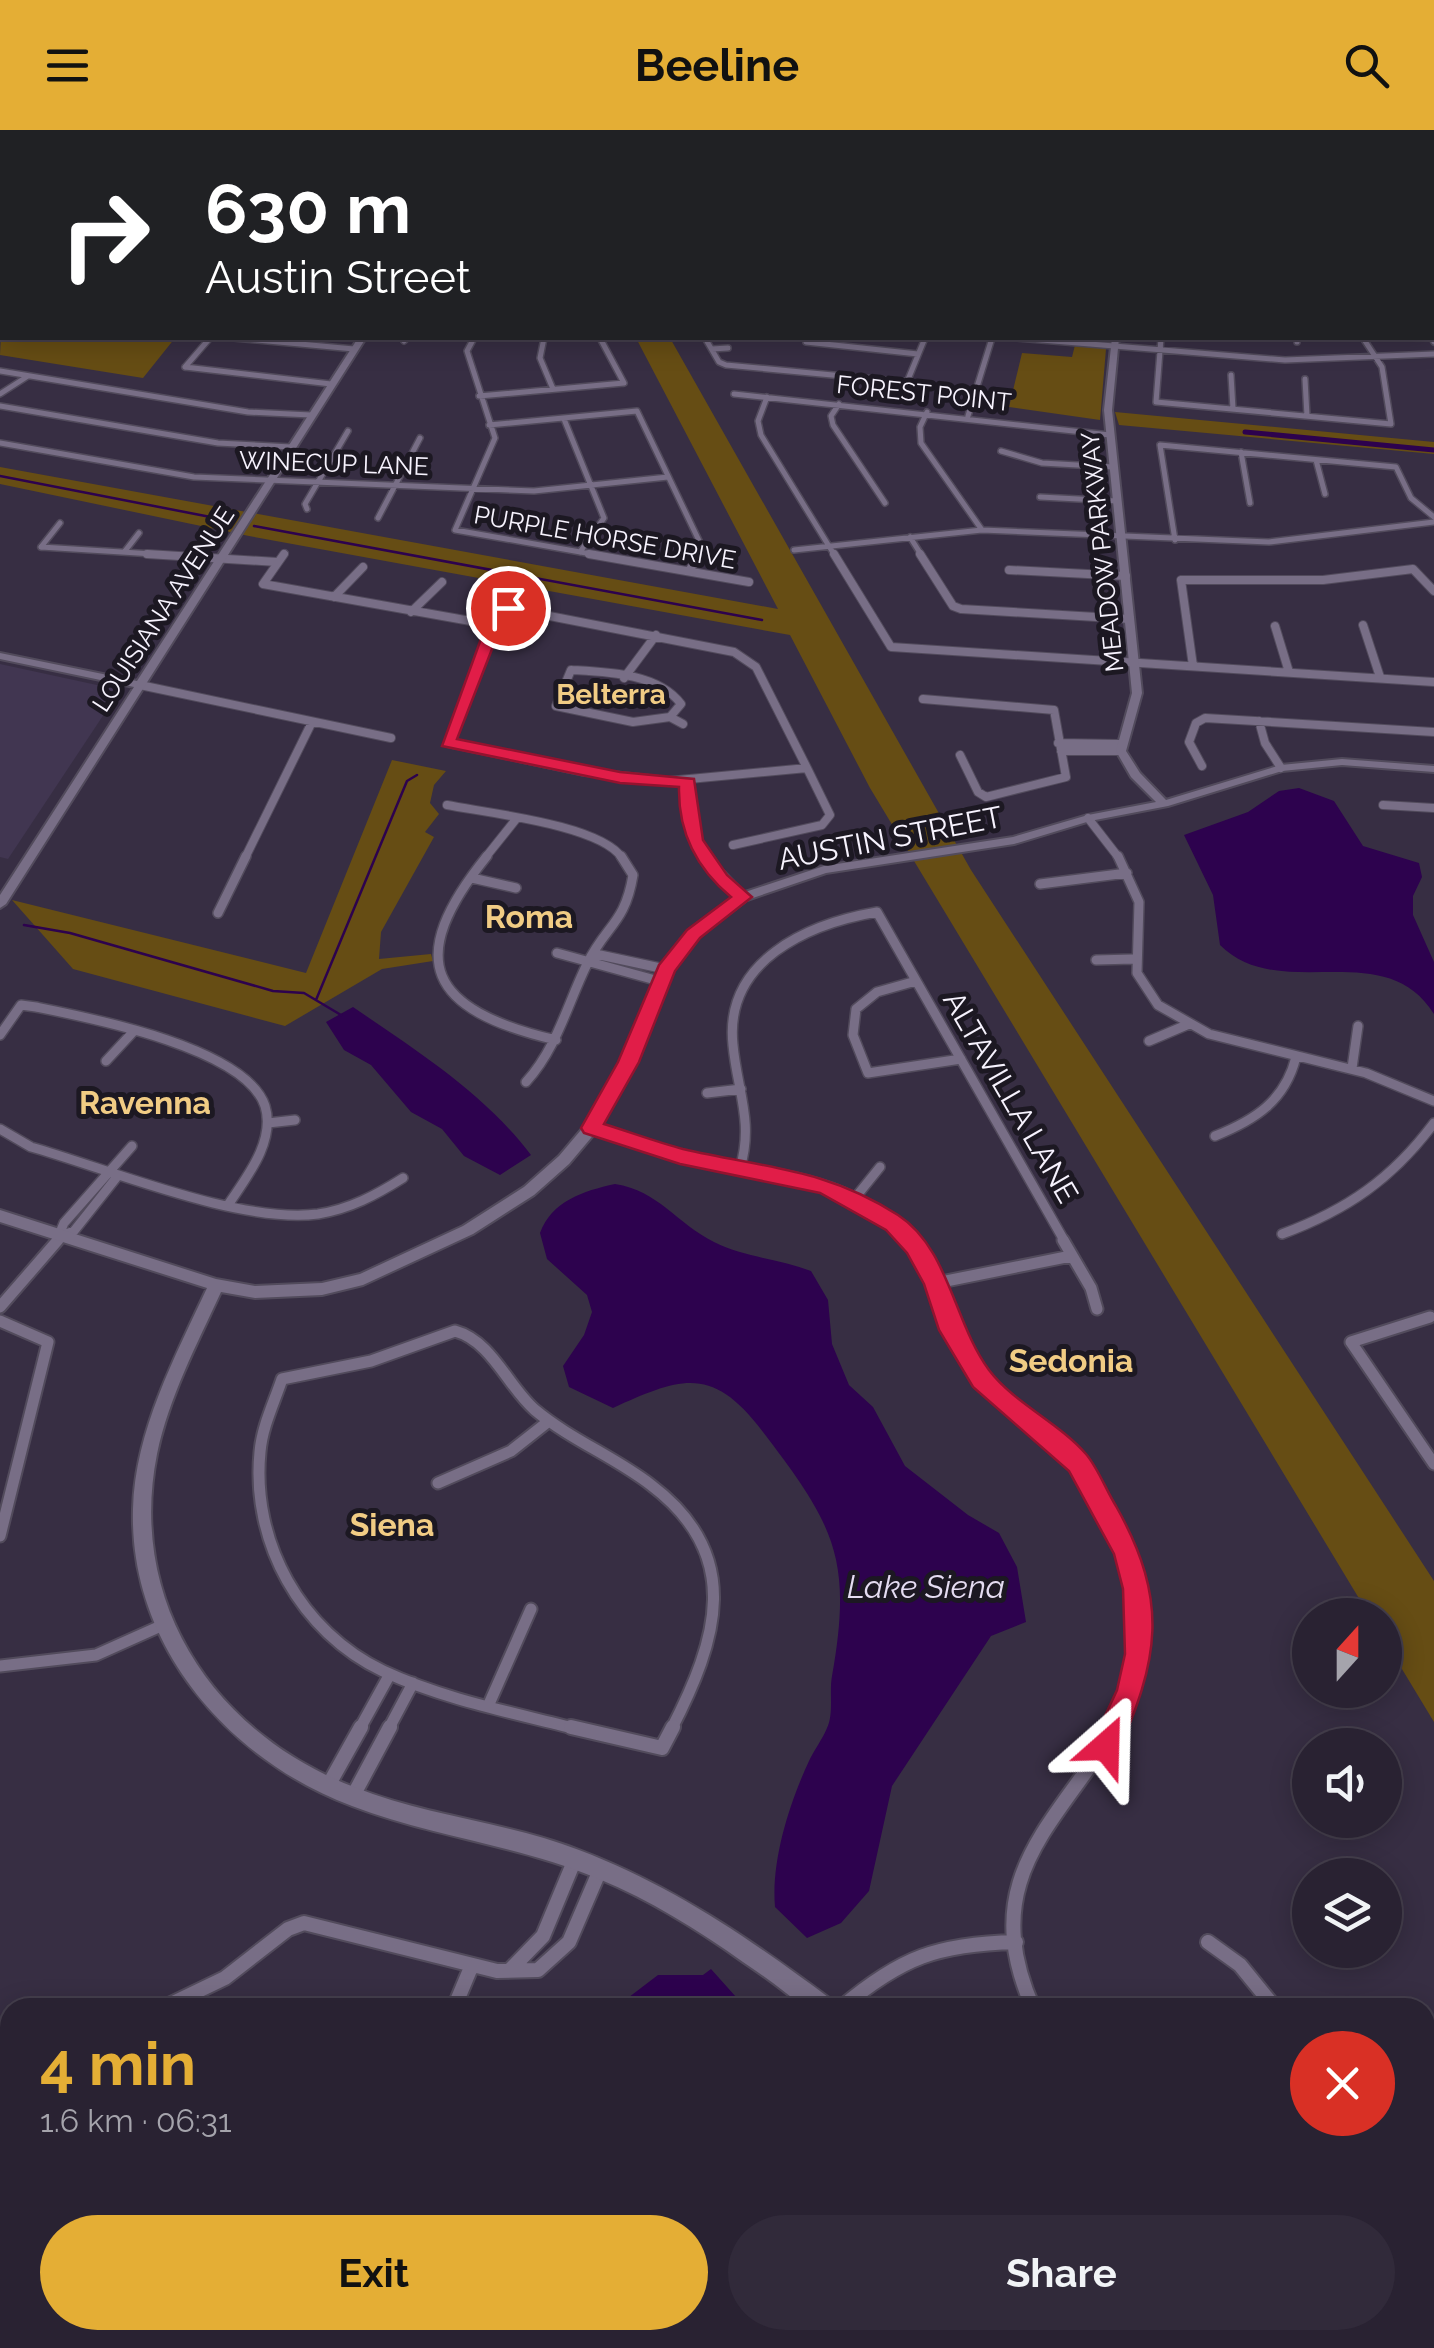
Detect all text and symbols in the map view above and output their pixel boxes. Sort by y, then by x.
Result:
icon: menu [40,38,95,93]
icon: search [1339,38,1394,93]
text: Beeline [635,39,799,92]
text: 630 m [205,167,411,249]
icon: right [40,170,170,300]
text: Austin Street [205,251,471,304]
street label: FOREST POINT [835,369,1013,417]
street label: MEADOW PARKWAY [1074,431,1130,673]
street label: WINECUP LANE [239,445,429,481]
street label: PURPLE HORSE DRIVE [472,499,738,575]
street label: LOUISIANA AVENUE [86,501,240,717]
pin [466,566,551,651]
icon: arrive [481,581,536,636]
district label: Belterra [556,678,666,711]
street label: AUSTIN STREET [775,799,1005,877]
district label: Roma [485,898,573,935]
street label: ALTAVILLA LANE [936,985,1086,1209]
district label: Ravenna [79,1084,211,1121]
district label: Sedonia [1009,1342,1133,1379]
district label: Siena [350,1506,434,1543]
water label: Lake Siena [847,1568,1005,1605]
north arrow [1292,1598,1402,1708]
map controls [1292,1598,1402,1968]
position arrow [1054,1694,1158,1798]
button: sound [1292,1728,1402,1838]
button: layers [1292,1858,1402,1968]
text: 4 min [40,2029,196,2099]
button: close [1290,2031,1395,2136]
text: 1.6 km · 06:31 [40,2102,232,2139]
button: Exit [40,2215,708,2330]
button: Share [728,2215,1395,2330]

